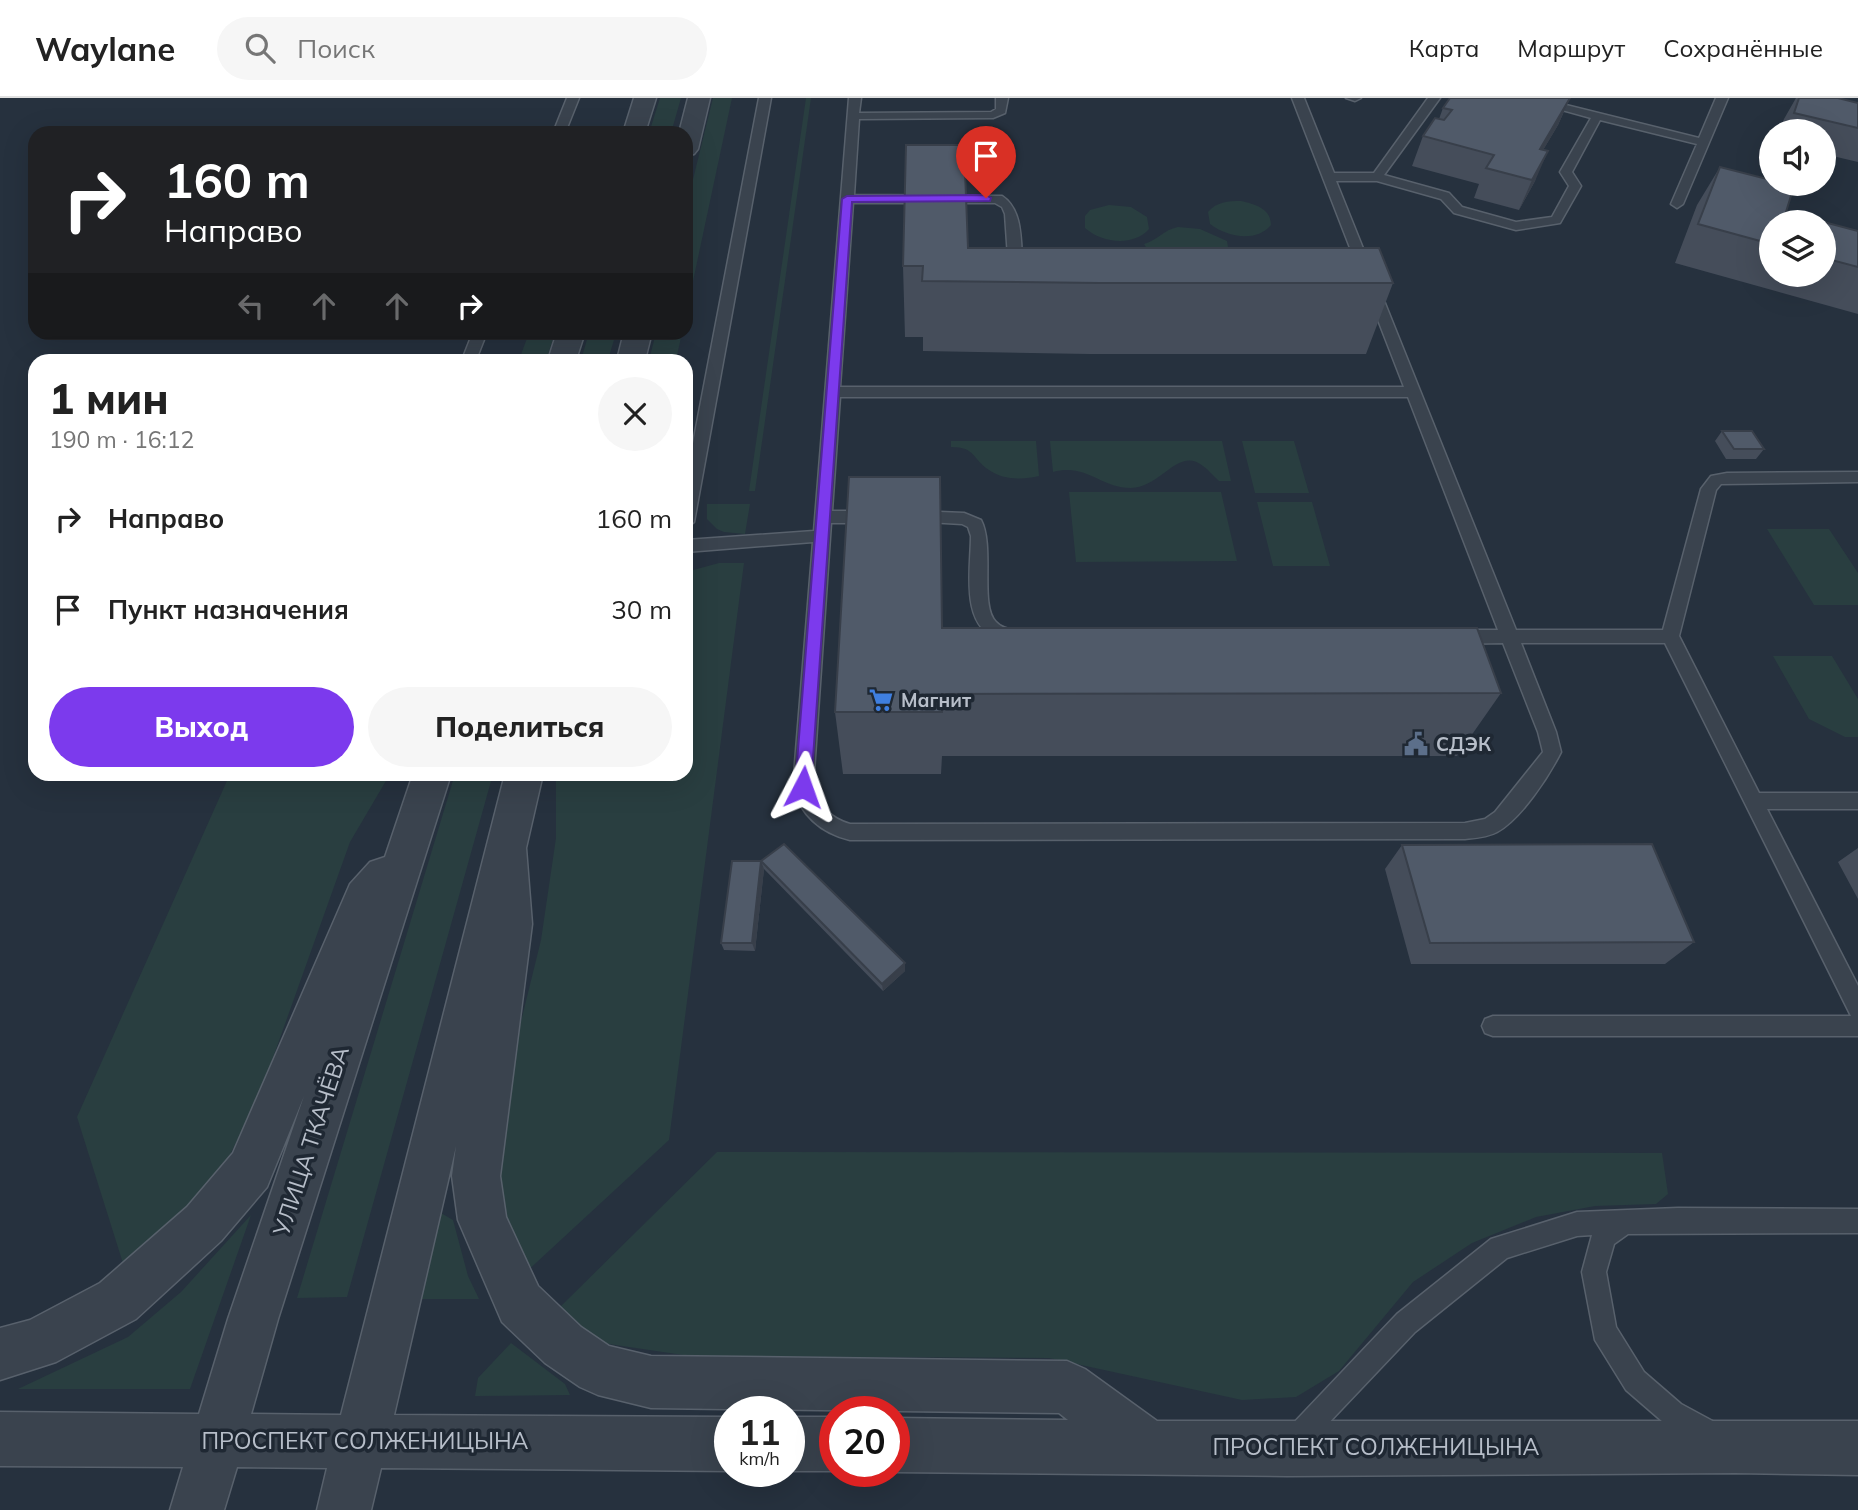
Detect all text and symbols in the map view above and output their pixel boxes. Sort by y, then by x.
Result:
search box [217,17,707,80]
text: Waylane [35,28,175,69]
icon: search [241,29,279,67]
text: Поиск [297,32,375,65]
text: Карта [1409,33,1479,63]
text: Маршрут [1517,33,1625,63]
text: Сохранённые [1663,33,1823,63]
map controls [1759,119,1836,287]
button: sound [1759,119,1836,196]
pin [956,126,1016,198]
icon: arrive [967,137,1005,175]
text: 160 m [164,149,310,210]
icon: right [49,154,140,245]
text: Направо [164,210,303,250]
button: layers [1759,210,1836,287]
icon: left [232,287,270,325]
icon: ahead [305,287,343,325]
icon: ahead [378,287,416,325]
icon: right [451,287,489,325]
text: 1 мин [49,372,169,425]
button: close [598,377,672,451]
text: 190 m · 16:12 [49,425,194,454]
icon: right [49,500,87,538]
text: Направо [108,502,224,535]
text: 160 m [596,502,672,535]
icon: arrive [49,591,87,629]
text: Пункт назначения [108,593,349,626]
text: 30 m [611,593,672,626]
supermarket icon: Магнит [867,686,895,714]
button: Выход [49,687,354,767]
button: Поделиться [368,687,672,767]
place label: Магнит [901,688,972,712]
public building icon: СДЭК [1402,730,1430,758]
place label: СДЭК [1436,732,1492,756]
position arrow [766,750,840,824]
street label: УЛИЦА ТКАЧЁВА [266,1042,355,1240]
speed limit sign: 20 [819,1396,910,1487]
text: 11 [738,1410,781,1454]
street label: ПРОСПЕКТ СОЛЖЕНИЦЫНА [201,1426,529,1455]
street label: ПРОСПЕКТ СОЛЖЕНИЦЫНА [1212,1432,1540,1461]
text: km/h [739,1447,780,1470]

